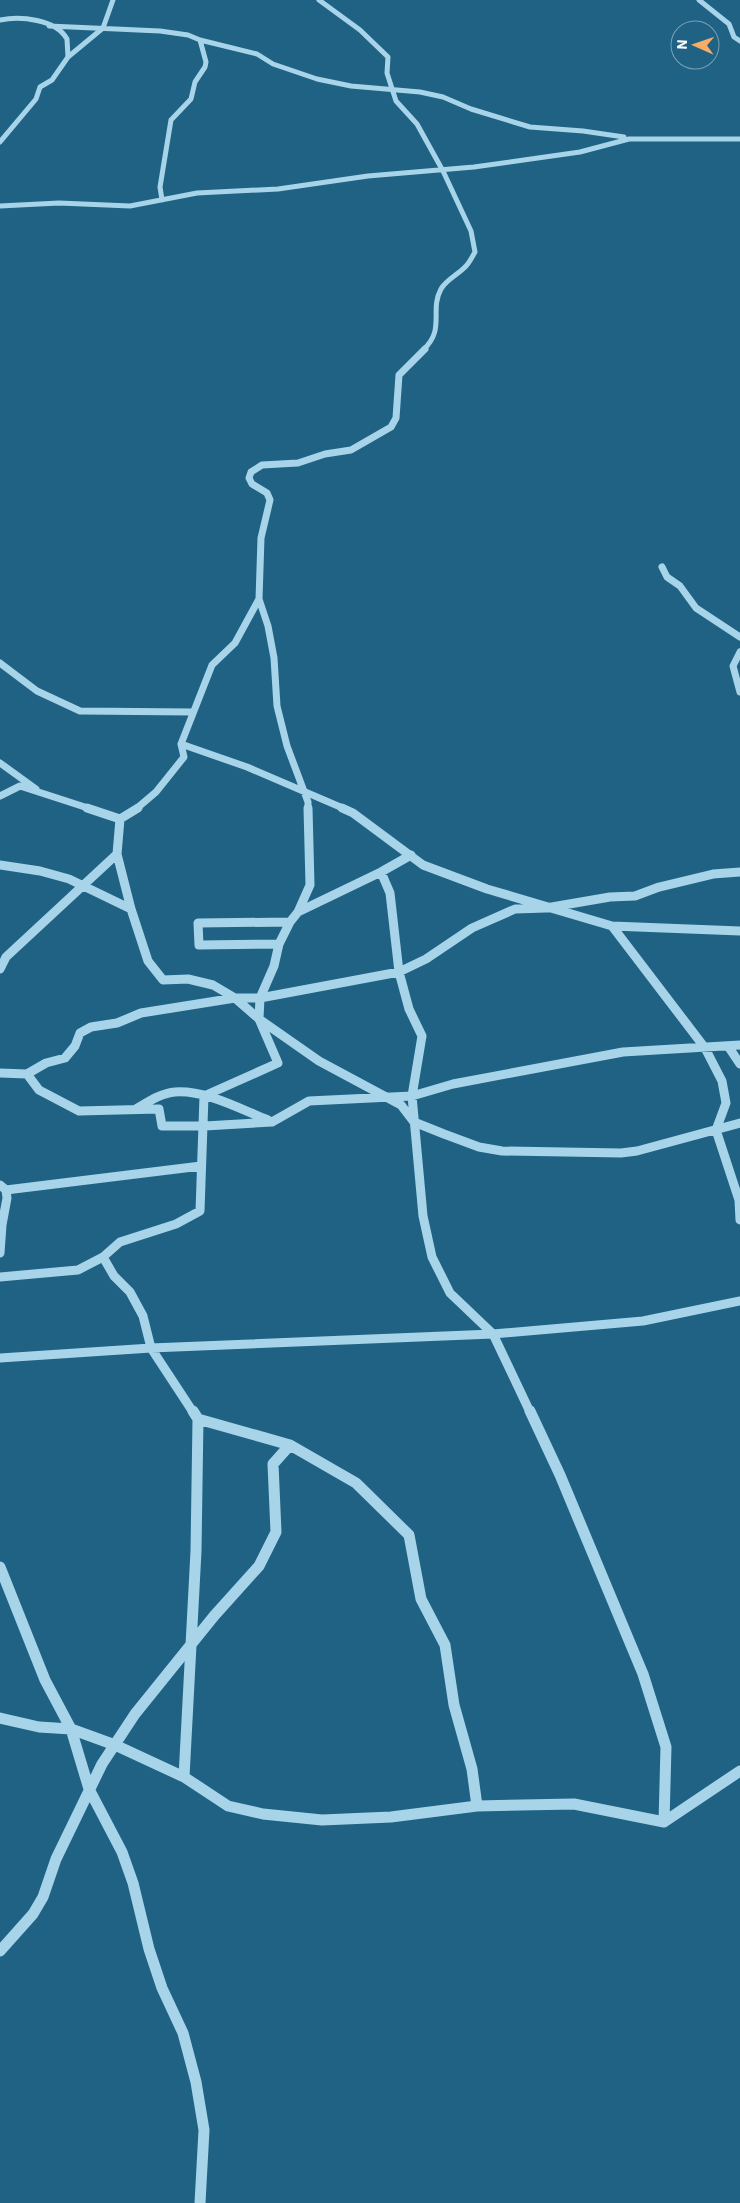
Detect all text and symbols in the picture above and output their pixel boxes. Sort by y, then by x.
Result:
north arrow [670,20,720,70]
text: N [673,39,691,50]

